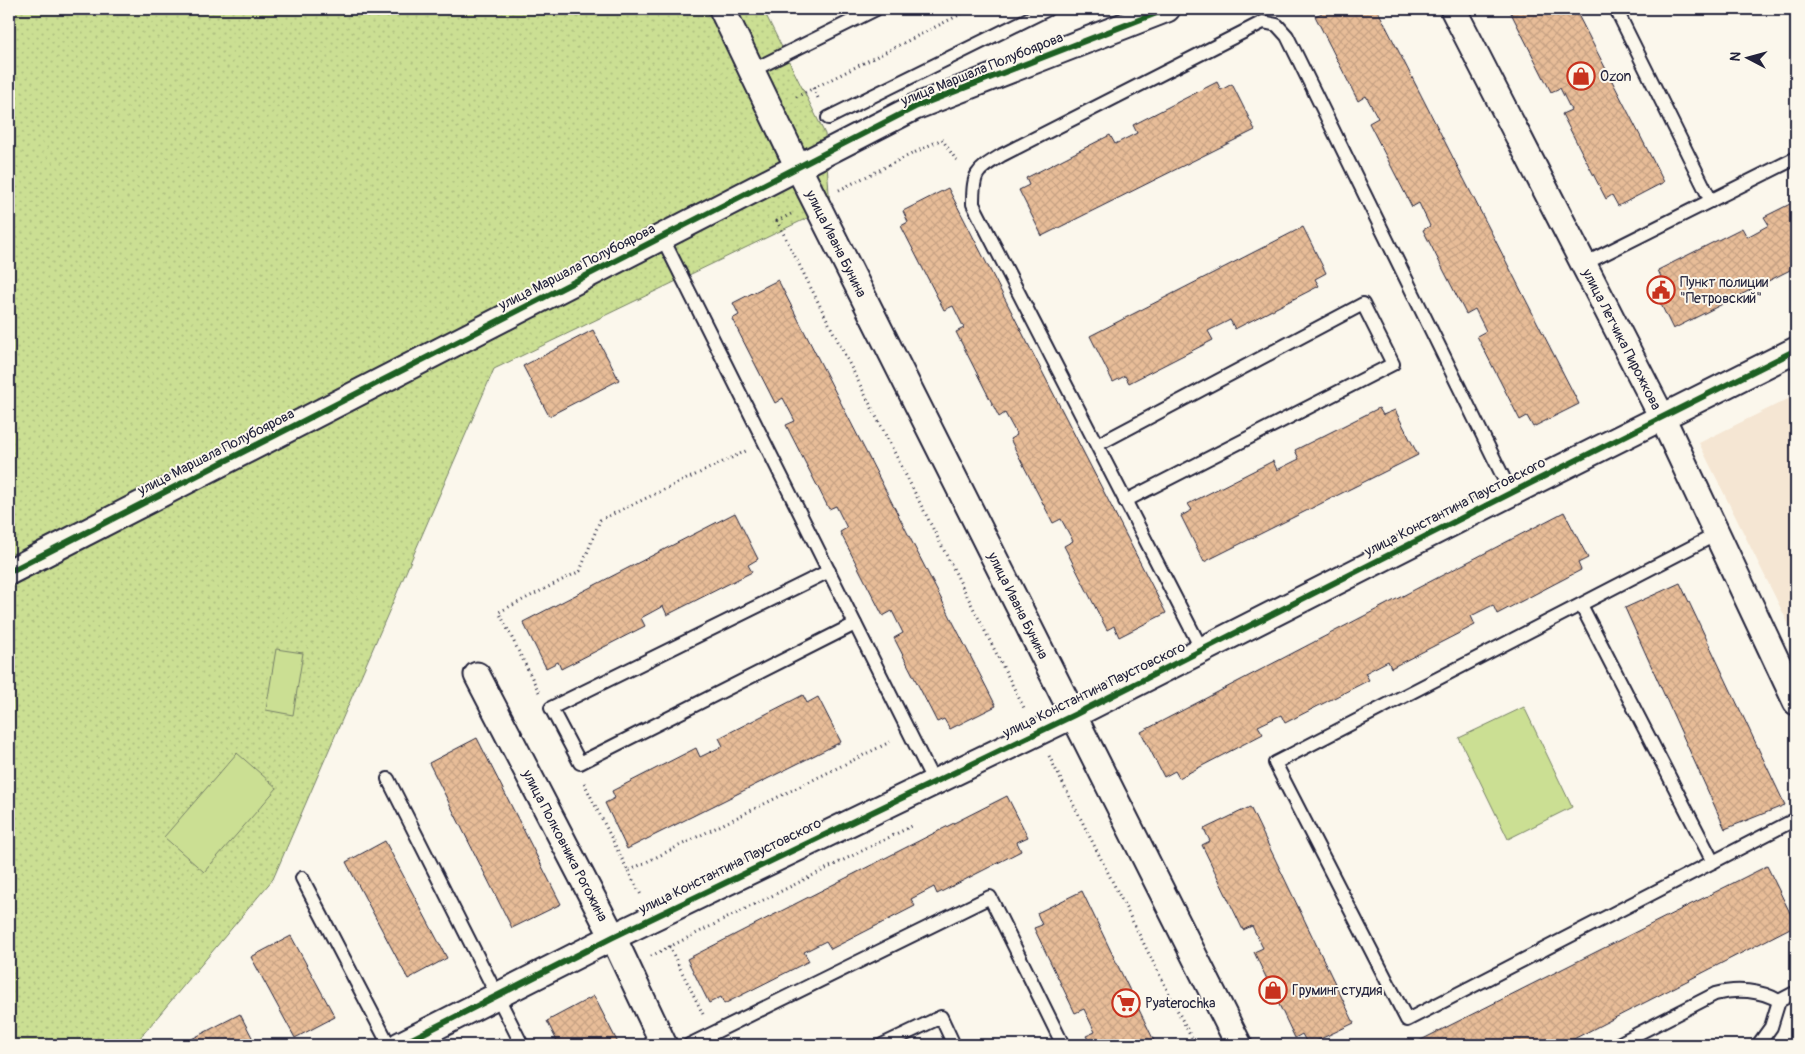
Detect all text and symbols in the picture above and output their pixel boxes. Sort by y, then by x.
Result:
street label: улица Маршала Полубоярова [898,29,1066,110]
north arrow [1722,32,1772,82]
text: N [1727,51,1745,62]
shop icon: Ozon [1566,61,1596,91]
place label: Ozon [1600,68,1632,85]
street label: улица Ивана Бунина [802,186,870,300]
street label: улица Маршала Полубоярова [495,220,658,314]
street label: улица Летчика Пирожкова [1578,265,1665,413]
place label: Пункт полиции "Петровский" [1680,274,1768,307]
public building icon: Пункт полиции "Петровский" [1646,275,1676,305]
street label: улица Маршала Полубоярова [134,405,297,499]
street label: улица Константина Паустовского [1361,454,1549,561]
street label: улица Ивана Бунина [984,548,1052,662]
street label: улица Константина Паустовского [999,638,1188,742]
street label: улица Полковника Рогожина [519,766,612,924]
street label: улица Константина Паустовского [635,814,824,918]
shop icon: Груминг студия [1258,975,1288,1005]
place label: Груминг студия [1292,982,1383,999]
supermarket icon: Pyaterochka [1111,988,1141,1018]
place label: Pyaterochka [1145,995,1216,1012]

